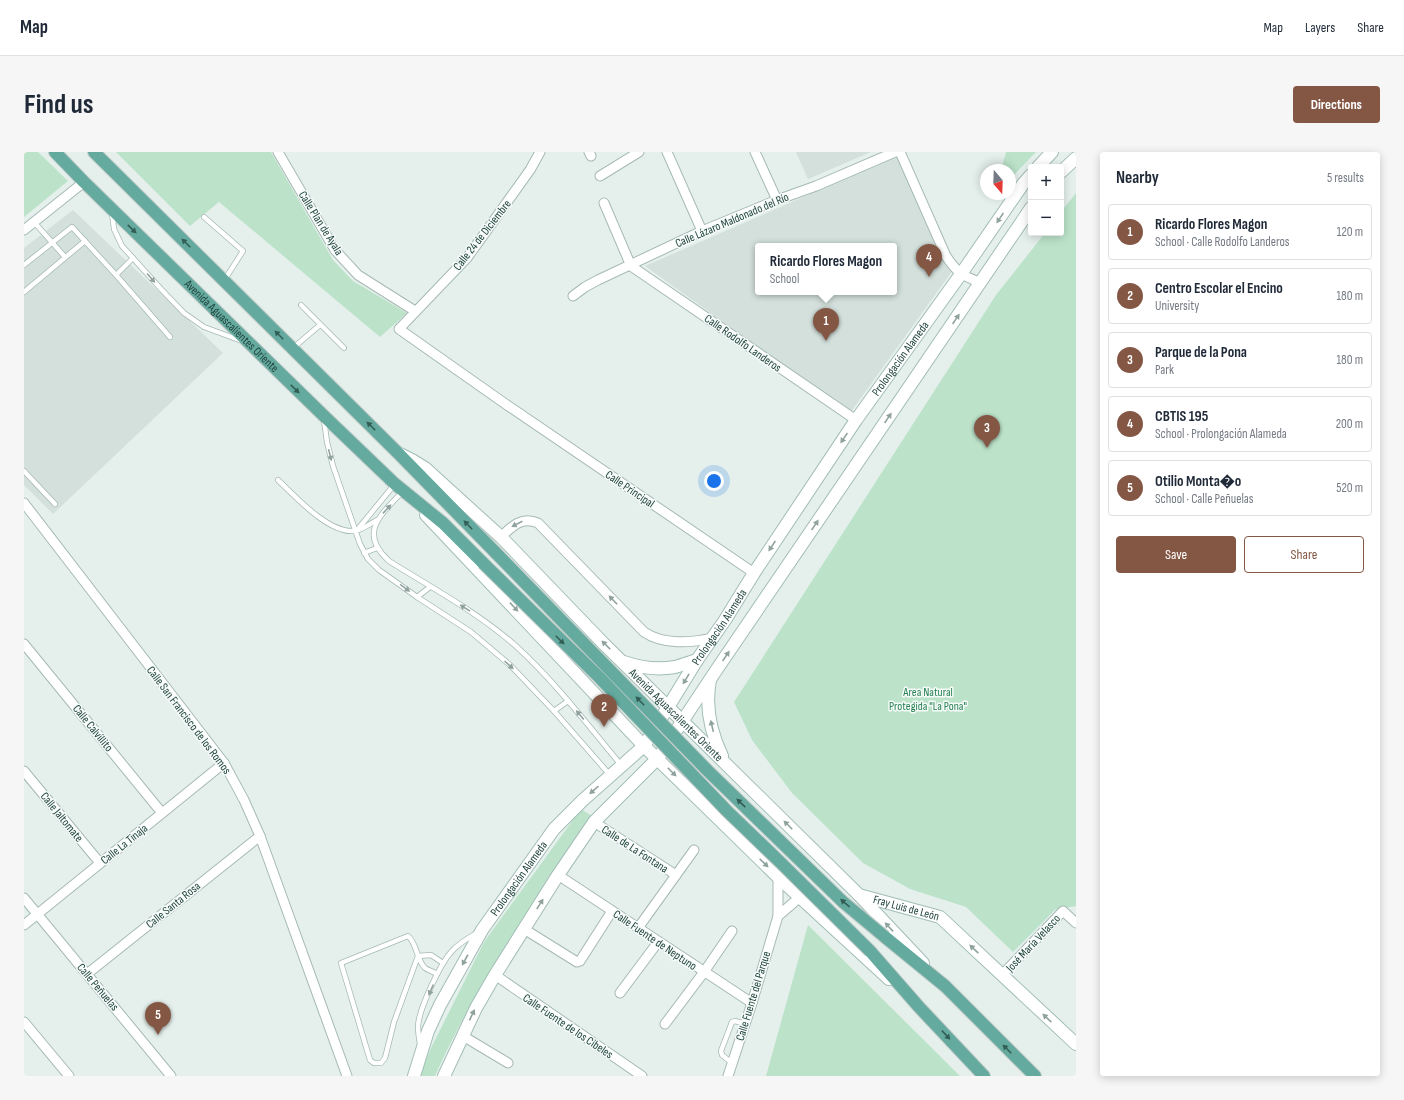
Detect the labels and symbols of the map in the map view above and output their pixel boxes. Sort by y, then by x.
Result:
north arrow [980,164,1016,200]
street label: Calle Plan de Ayala [295,188,346,259]
street label: Calle Lázaro Maldonado del Río [673,190,791,251]
street label: Calle 24 de Diciembre [450,197,515,274]
one-way arrow [996,212,1004,223]
one-way arrow [127,225,137,234]
one-way arrow [181,238,191,248]
pin: 4 [916,244,942,277]
one-way arrow [146,272,155,283]
street label: Avenida Aguascalientes Oriente [180,276,282,376]
pin: 1 [813,308,839,341]
street label: Calle Rodolfo Landeros [701,311,784,376]
one-way arrow [952,313,960,324]
street label: Prolongación Alameda [869,318,933,399]
one-way arrow [274,330,284,340]
one-way arrow [290,384,300,394]
one-way arrow [884,413,892,423]
pin: 3 [974,415,1000,448]
one-way arrow [366,421,376,431]
one-way arrow [840,433,848,443]
one-way arrow [327,449,333,461]
street label: Calle Principal [602,467,657,511]
your location [704,471,724,491]
one-way arrow [383,503,392,514]
one-way arrow [463,520,473,530]
one-way arrow [811,520,819,531]
one-way arrow [511,521,523,527]
one-way arrow [768,541,776,551]
one-way arrow [399,584,410,592]
street label: Prolongación Alameda [689,586,750,668]
one-way arrow [608,595,618,605]
one-way arrow [509,602,519,612]
one-way arrow [459,605,471,612]
one-way arrow [555,635,565,645]
one-way arrow [601,640,611,650]
one-way arrow [722,651,730,661]
one-way arrow [504,660,515,669]
street label: Calle San Francisco de los Romos [143,663,234,777]
street label: Avenida Aguascalientes Oriente [625,665,726,765]
one-way arrow [682,673,689,685]
park label: Area Natural Protegida "La Pona" [889,685,967,714]
pin: 2 [591,694,617,727]
one-way arrow [635,696,644,706]
street label: Calle Calvillito [69,702,116,755]
one-way arrow [575,710,584,721]
one-way arrow [708,720,714,732]
one-way arrow [667,767,677,777]
one-way arrow [590,785,599,794]
street label: Calle Jaltomate [37,789,86,845]
one-way arrow [736,798,746,808]
one-way arrow [783,820,793,829]
street label: Calle La Tinaja [98,821,151,868]
street label: Calle de La Fontana [598,822,671,877]
street label: Prolongación Alameda [487,838,551,919]
one-way arrow [760,858,769,867]
street label: Calle Santa Rosa [143,879,204,932]
street label: Fray Luis de León [871,892,941,924]
one-way arrow [536,898,543,910]
one-way arrow [839,899,850,908]
street label: Calle Fuente de Neptuno [610,907,699,974]
street label: José María Velasco [1002,911,1064,976]
one-way arrow [885,922,894,932]
one-way arrow [969,944,979,953]
street label: Calle Fuente del Parque [733,949,774,1043]
one-way arrow [462,954,469,966]
street label: Calle Peñuelas [73,960,122,1014]
one-way arrow [427,984,433,996]
street label: Calle Fuente de los Cibeles [520,991,616,1062]
pin: 5 [145,1002,171,1035]
one-way arrow [470,1009,476,1021]
one-way arrow [1042,1013,1053,1022]
one-way arrow [941,1030,950,1040]
one-way arrow [1002,1044,1012,1054]

